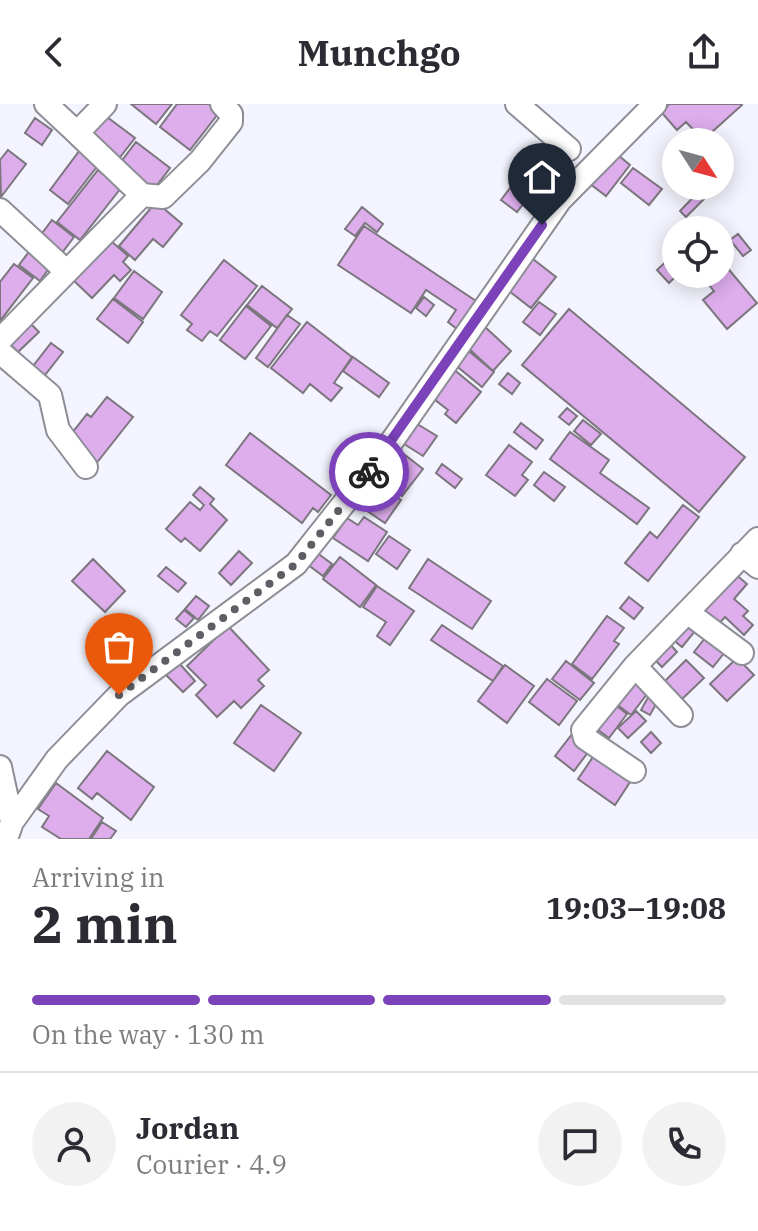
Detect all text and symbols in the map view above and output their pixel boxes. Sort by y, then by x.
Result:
text: Munchgo [297,29,461,76]
icon: back [32,30,76,74]
icon: share [682,30,726,74]
north arrow [662,128,734,200]
map controls [662,128,734,288]
pin [508,143,576,225]
icon: home [520,155,564,199]
button: locate [662,216,734,288]
courier [329,432,409,512]
icon: bike [347,450,391,494]
pin [85,613,153,695]
icon: bag [97,625,141,669]
text: Arriving in [32,860,165,894]
text: 19:03–19:08 [546,888,726,927]
text: 2 min [32,890,178,957]
text: On the way · 130 m [32,1017,265,1051]
button: person [32,1102,116,1186]
button: chat [538,1102,622,1186]
button: phone [642,1102,726,1186]
text: Jordan [136,1108,239,1147]
text: Courier · 4.9 [136,1147,287,1181]

